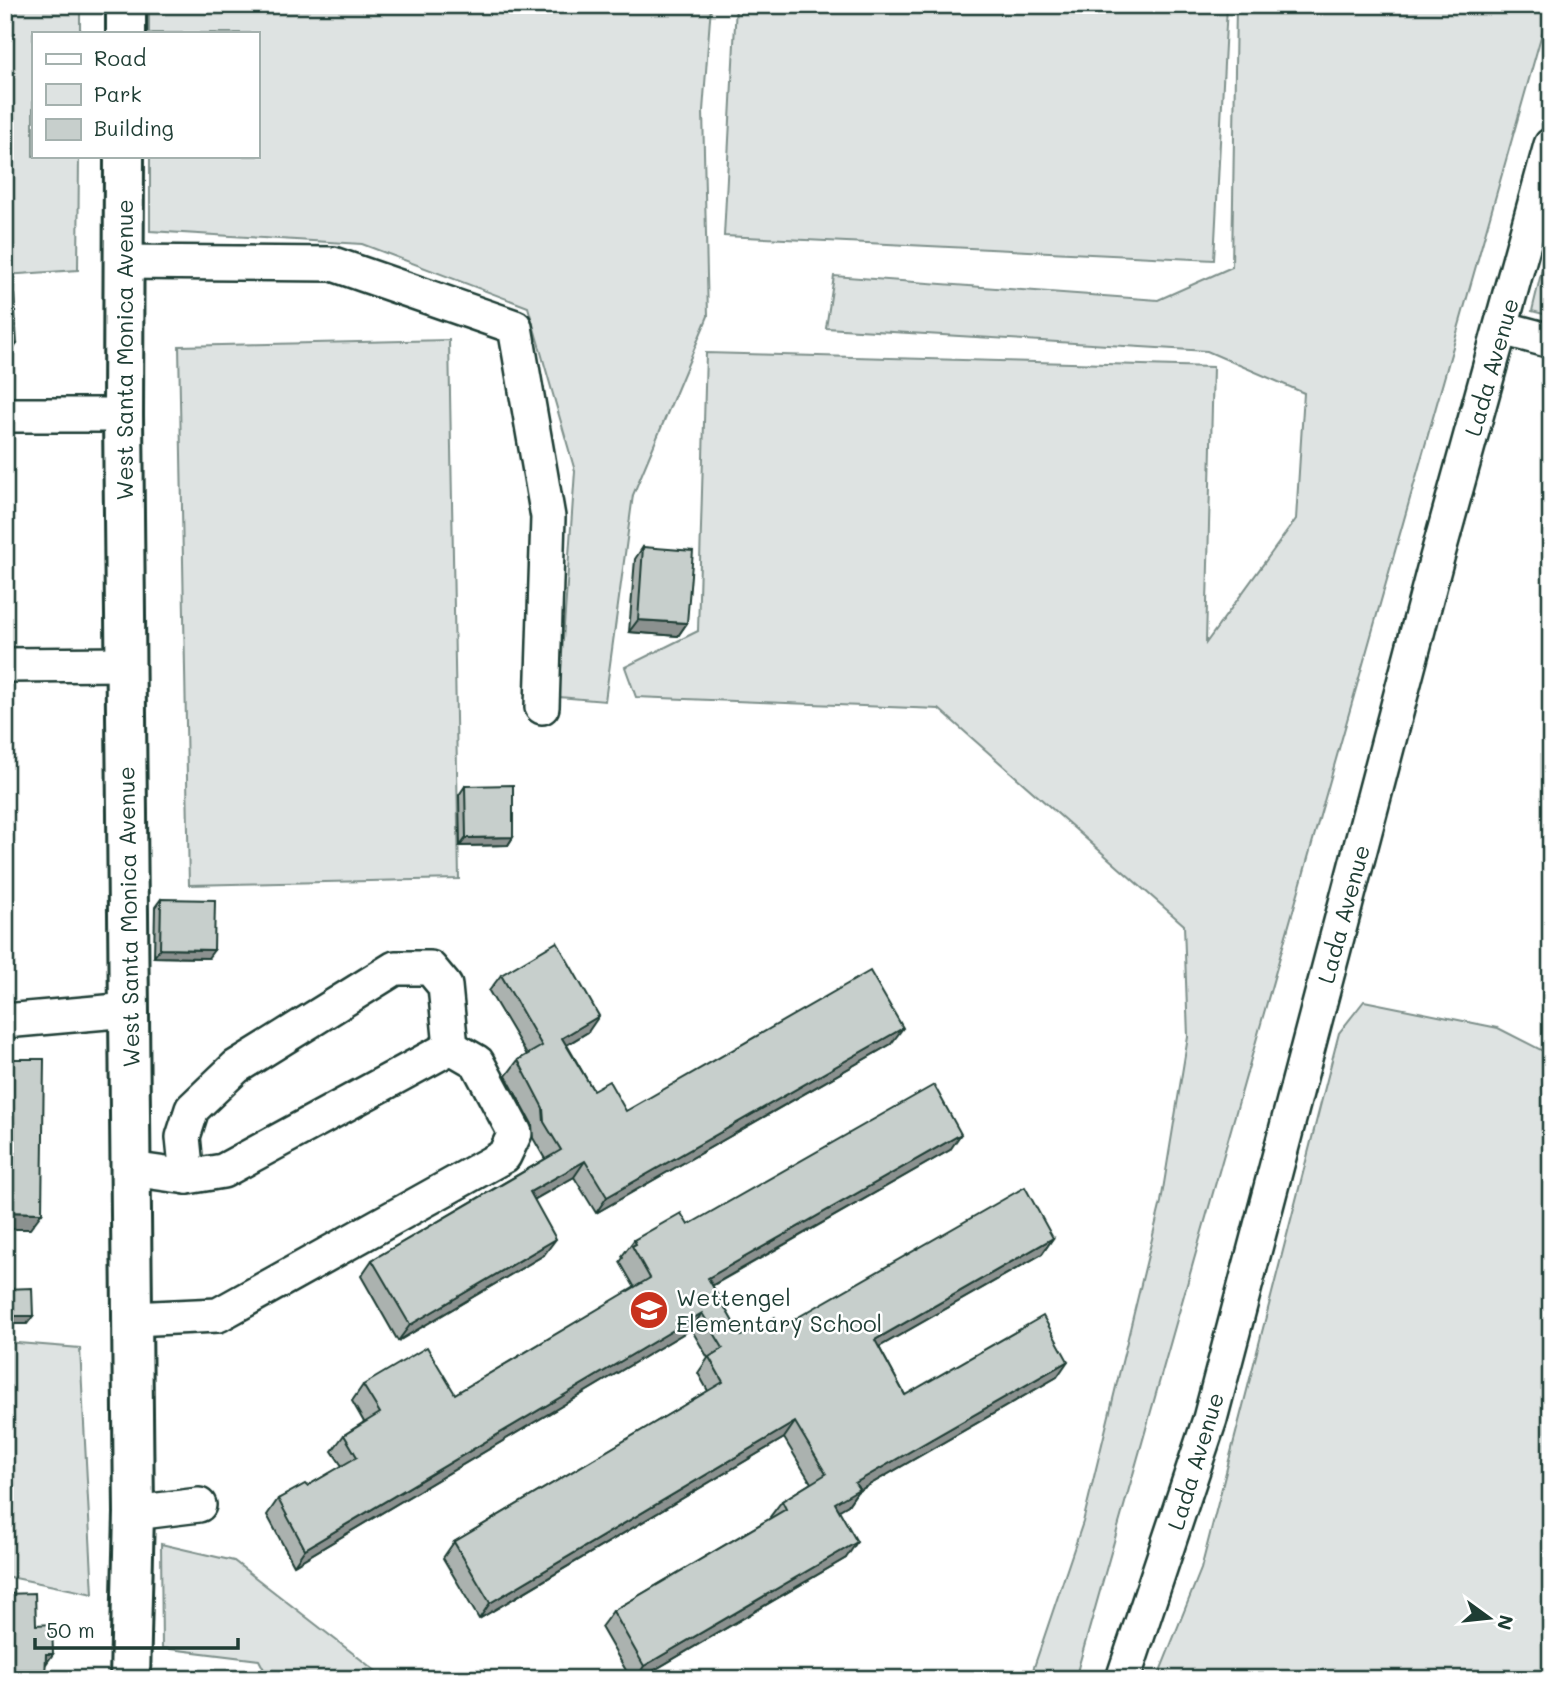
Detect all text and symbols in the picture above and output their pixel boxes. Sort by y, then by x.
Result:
legend [32,32,259,158]
text: Road [94,44,146,71]
text: Park [94,80,142,107]
text: Building [94,114,174,141]
street label: West Santa Monica Avenue [109,199,139,501]
street label: Lada Avenue [1457,294,1525,440]
street label: West Santa Monica Avenue [110,766,146,1068]
street label: Lada Avenue [1310,841,1376,987]
place label: Wettengel Elementary School [676,1282,882,1338]
school or university icon: Wettengel Elementary School [628,1289,670,1331]
street label: Lada Avenue [1160,1389,1230,1533]
north arrow [1454,1582,1524,1652]
scale bar [35,1607,238,1651]
text: N [1492,1612,1520,1633]
text: 50 m [46,1616,95,1643]

